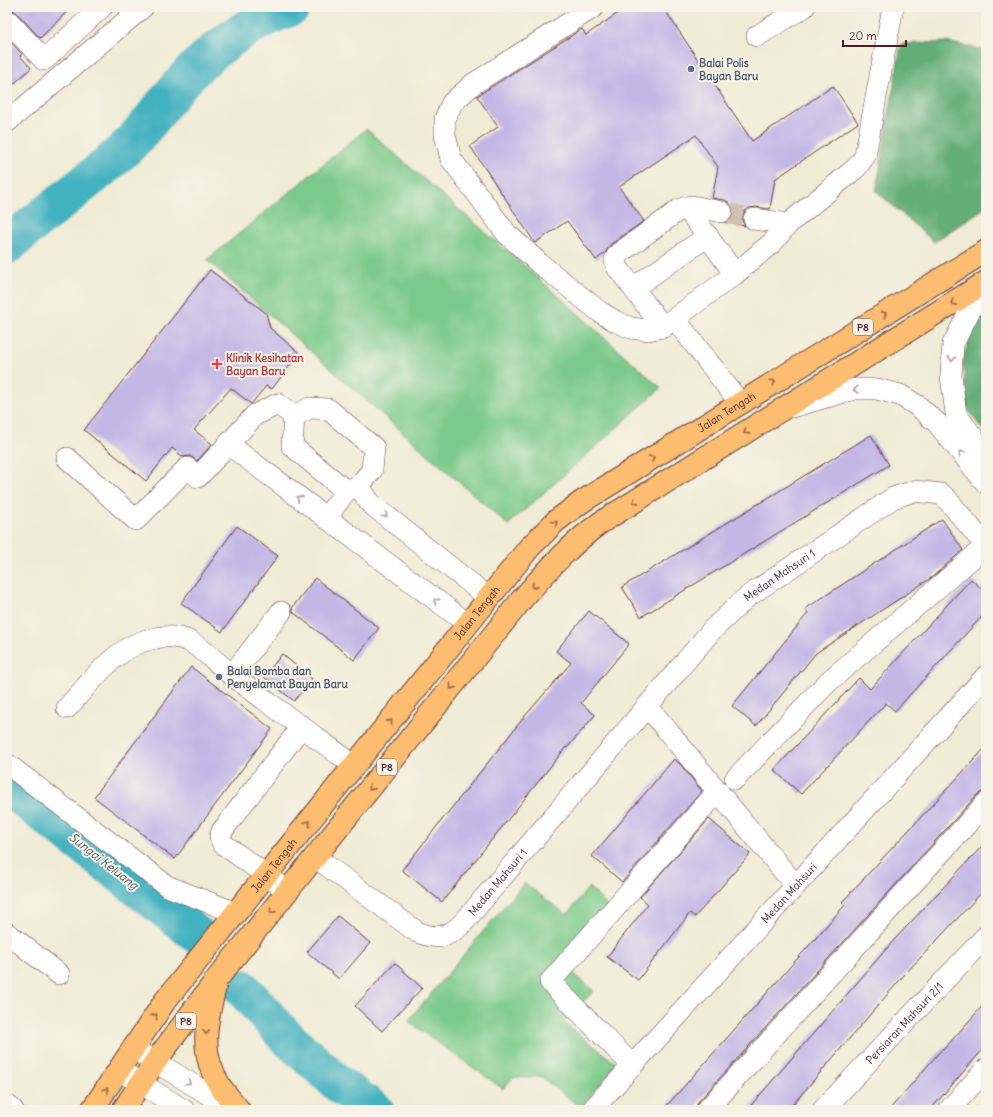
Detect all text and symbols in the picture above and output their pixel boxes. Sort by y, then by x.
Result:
scale bar [843,22,906,48]
text: 20 m [849,28,877,43]
place label: Balai Polis Bayan Baru [699,56,759,84]
marker: Balai Polis Bayan Baru [686,64,696,74]
one-way arrow [950,298,957,306]
one-way arrow [880,311,887,319]
road number: P8 [853,319,873,335]
place label: Klinik Kesihatan Bayan Baru [226,351,304,379]
one-way arrow [948,356,957,362]
marker: Klinik Kesihatan Bayan Baru [211,358,223,370]
one-way arrow [769,380,776,387]
one-way arrow [853,385,859,394]
street label: Jalan Tengah [695,389,758,435]
one-way arrow [743,427,750,435]
one-way arrow [959,451,966,458]
one-way arrow [648,455,655,463]
one-way arrow [296,495,303,502]
one-way arrow [632,496,639,503]
one-way arrow [380,510,387,517]
one-way arrow [550,520,558,527]
street label: Medan Mahsuri 1 [741,546,818,604]
one-way arrow [531,581,539,589]
street label: Jalan Tengah [451,583,503,643]
one-way arrow [434,599,441,606]
place label: Balai Bomba dan Penyelamat Bayan Baru [227,664,349,692]
marker: Balai Bomba dan Penyelamat Bayan Baru [214,672,224,682]
one-way arrow [450,682,457,689]
one-way arrow [385,719,392,726]
road number: P8 [377,759,397,775]
one-way arrow [368,783,375,791]
one-way arrow [304,820,311,827]
water label: Sungai Keluang [67,829,143,893]
street label: Jalan Tengah [248,836,300,895]
street label: Medan Mahsuri 1 [465,846,530,918]
street label: Medan Mahsuri [758,860,820,926]
one-way arrow [269,907,276,914]
street label: Persiaran Mahsuri 2/1 [863,979,946,1067]
one-way arrow [150,1013,158,1020]
road number: P8 [176,1013,196,1029]
one-way arrow [202,1029,211,1035]
one-way arrow [184,1077,191,1085]
one-way arrow [101,1087,109,1094]

